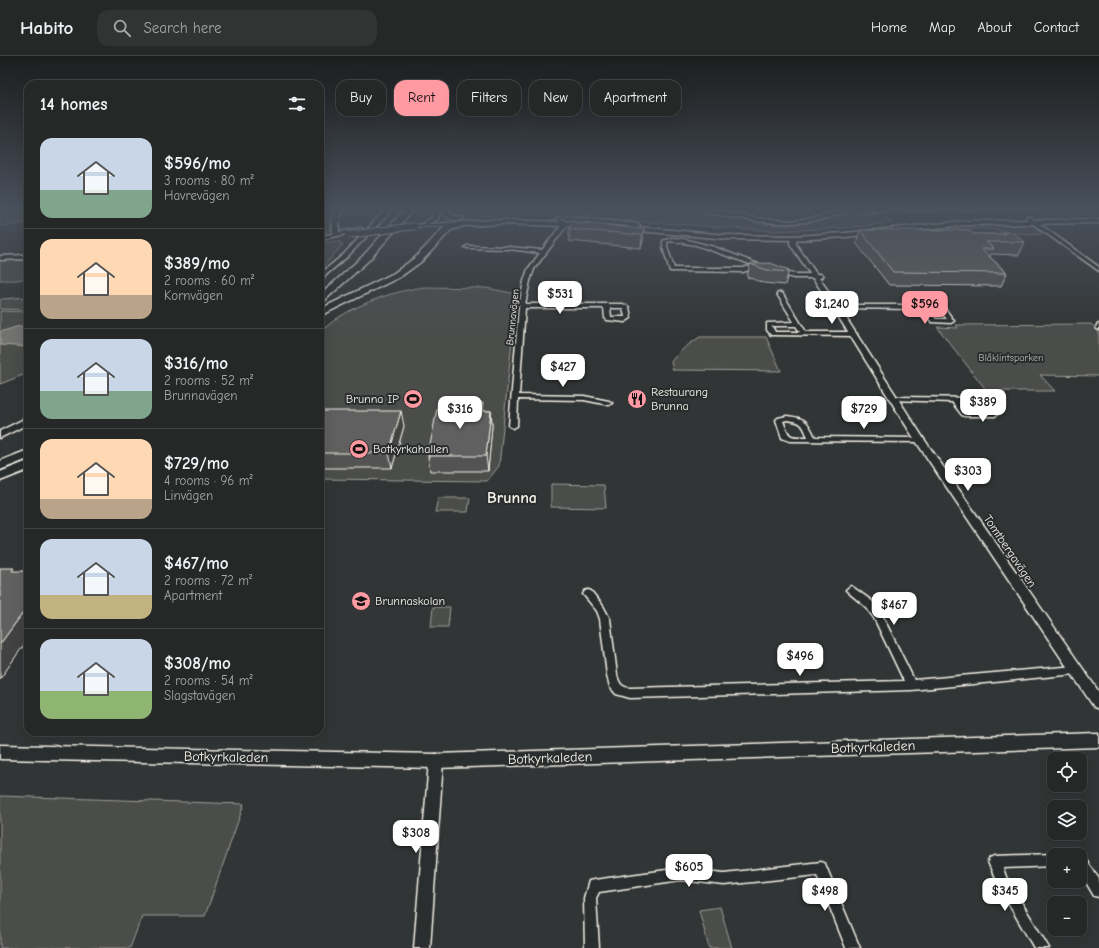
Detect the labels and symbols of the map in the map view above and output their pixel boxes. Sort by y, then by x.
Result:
pin: $531 [536,281,584,315]
street label: Brunnavägen [504,288,522,346]
pin: $1,240 [799,291,865,325]
pin: $596 [901,291,949,325]
park label: Blåklintsparken [978,352,1044,364]
pin: $427 [539,354,587,388]
place label: Restaurang Brunna [651,385,708,413]
sports icon: Brunna IP [402,388,424,410]
restaurant icon: Restaurang Brunna [626,388,648,410]
pin: $389 [959,389,1007,423]
place label: Brunna IP [346,392,399,406]
pin: $316 [436,396,484,430]
pin: $729 [840,396,888,430]
sports icon: Botkyrkahallen [348,438,370,460]
place label: Botkyrkahallen [373,442,448,456]
pin: $303 [944,458,992,492]
district label: Brunna [487,489,537,507]
street label: Tomtbergavägen [981,512,1039,590]
school or university icon: Brunnaskolan [350,590,372,612]
pin: $467 [870,592,918,626]
place label: Brunnaskolan [375,594,445,608]
pin: $496 [776,643,824,677]
street label: Botkyrkaleden [830,737,916,757]
street label: Botkyrkaleden [184,748,268,766]
street label: Botkyrkaleden [507,748,593,768]
pin: $308 [392,820,440,854]
pin: $605 [665,854,713,888]
pin: $498 [801,878,849,912]
pin: $345 [981,878,1029,912]

